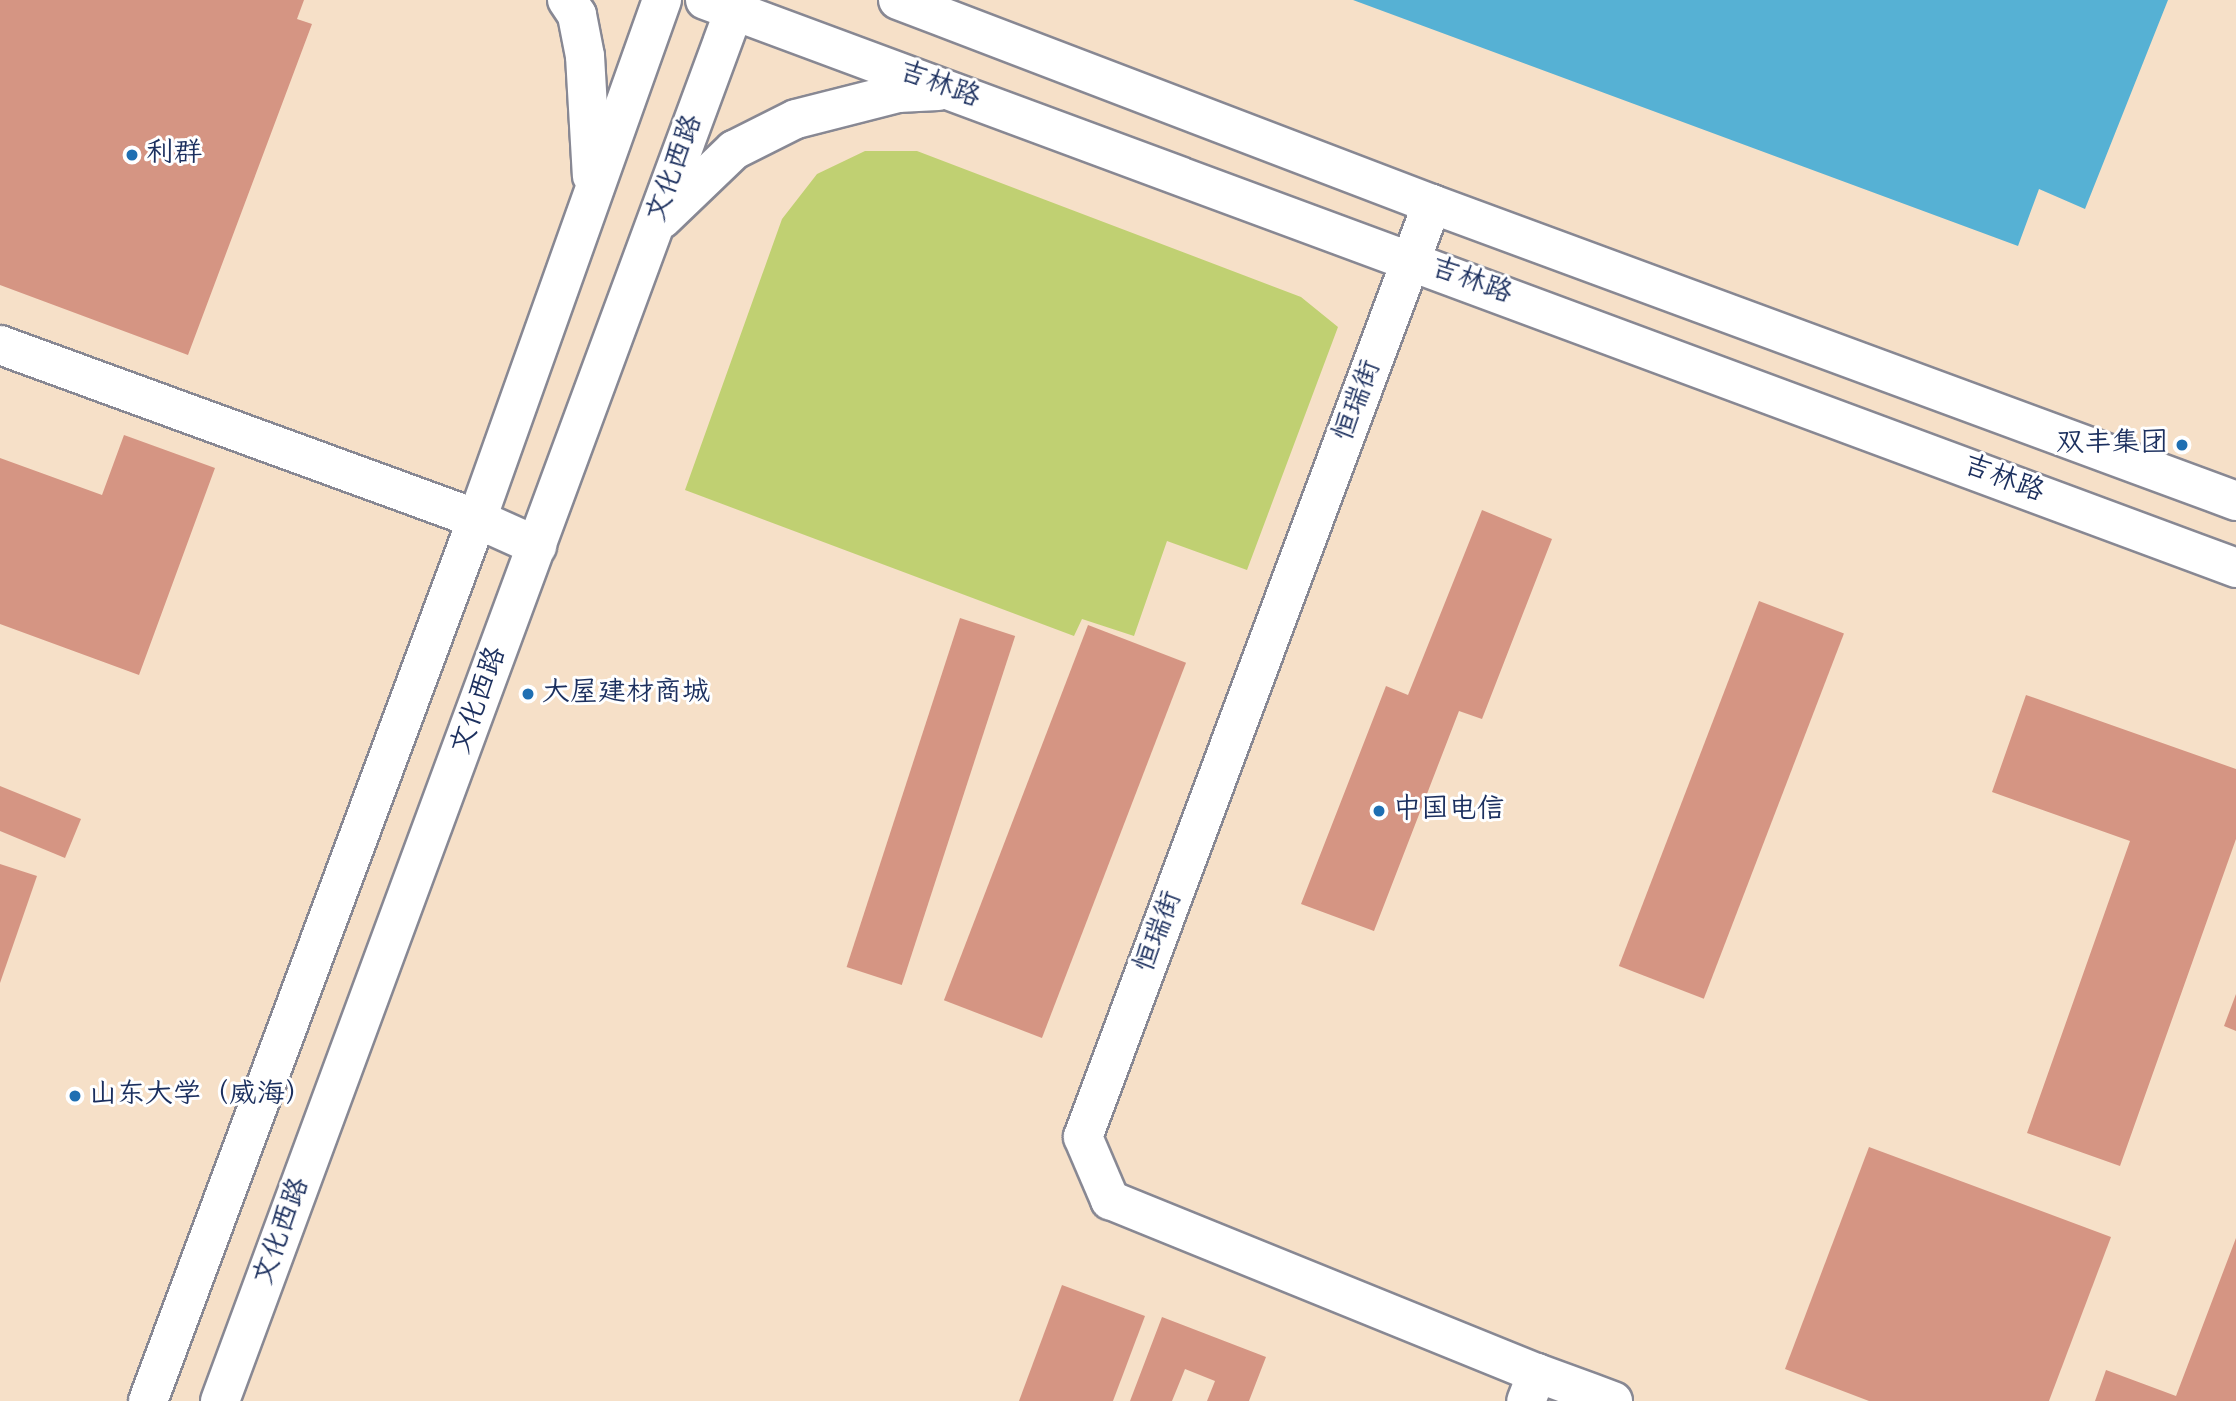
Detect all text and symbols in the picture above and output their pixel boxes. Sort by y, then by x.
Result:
street label: 吉林路 [894,56,984,116]
street label: 文化西路 [641,111,711,227]
place label: 利群 [146,138,202,172]
marker: 利群 [124,147,140,163]
street label: 吉林路 [1426,252,1516,312]
street label: 恒瑞街 [1328,356,1390,446]
place label: 双丰集团 [2056,428,2168,462]
marker: 双丰集团 [2174,437,2190,453]
street label: 吉林路 [1958,449,2048,511]
street label: 文化西路 [445,643,515,759]
place label: 大屋建材商城 [542,677,710,711]
marker: 大屋建材商城 [520,686,536,702]
place label: 中国电信 [1393,794,1505,828]
marker: 中国电信 [1371,803,1387,819]
street label: 恒瑞街 [1129,887,1191,977]
place label: 山东大学（威海） [89,1079,313,1113]
marker: 山东大学（威海） [67,1088,83,1104]
street label: 文化西路 [248,1174,318,1290]

